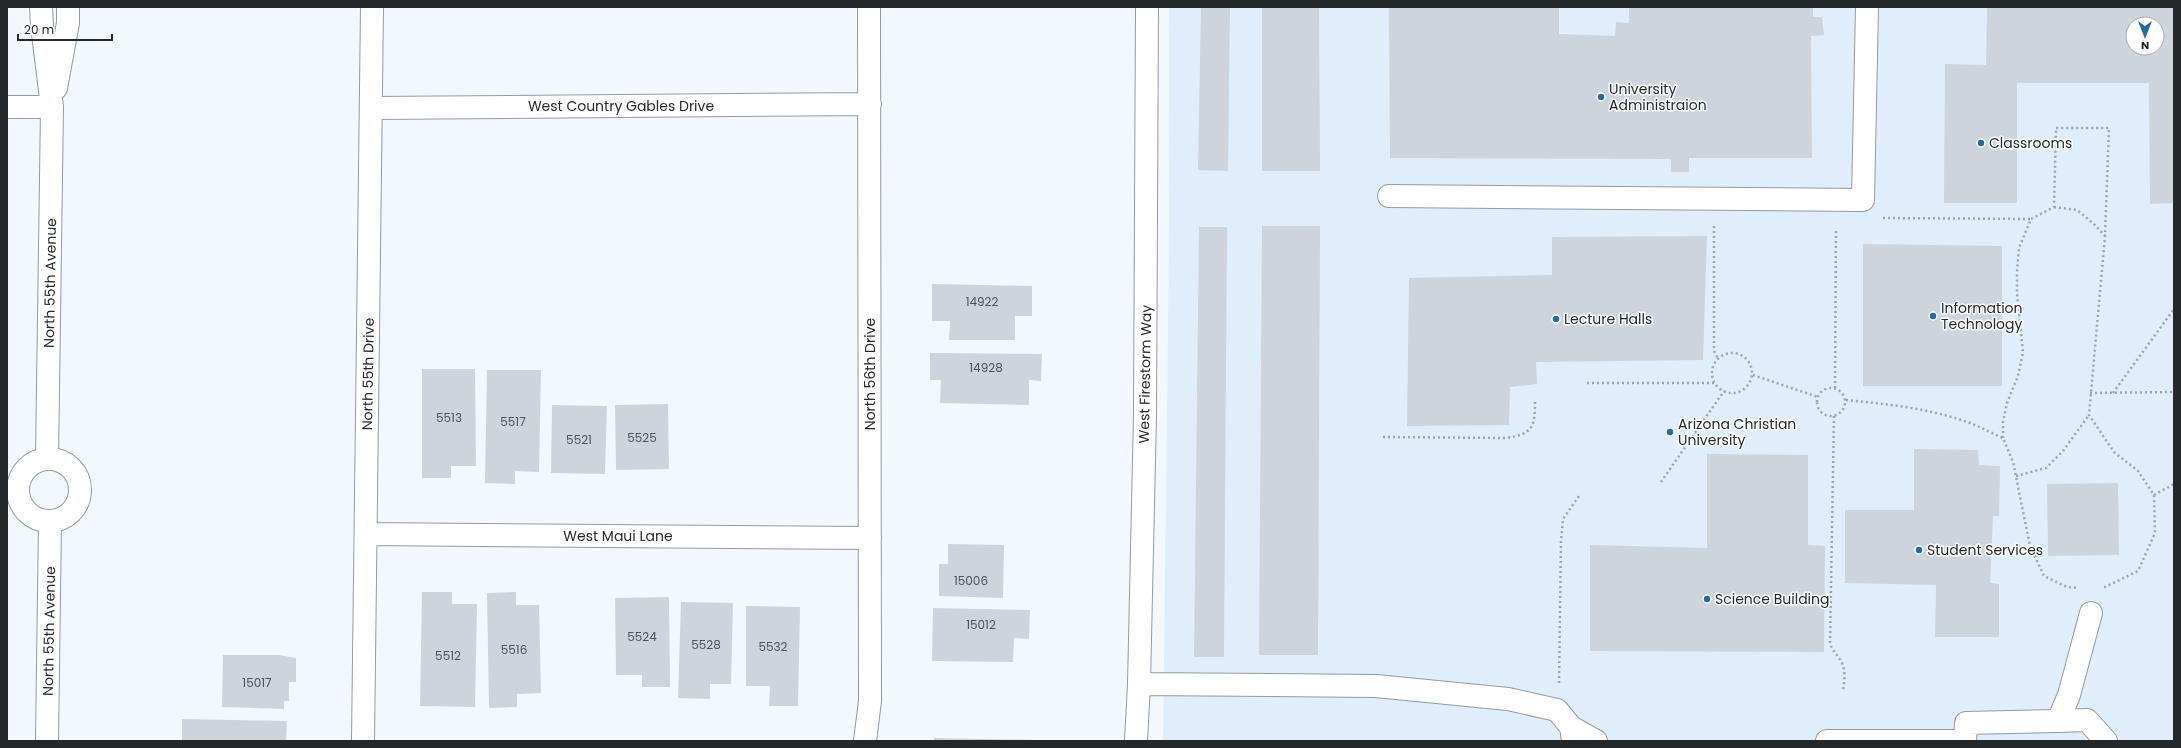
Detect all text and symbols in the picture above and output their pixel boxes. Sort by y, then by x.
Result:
scale bar [18,16,112,42]
north arrow [2125,16,2165,56]
text: 20 m [24,21,54,38]
text: N [2141,38,2149,54]
place label: University Administraion [1609,79,1707,115]
marker: University Administraion [1596,92,1606,102]
street label: West Country Gables Drive [528,96,714,116]
place label: Classrooms [1989,133,2072,153]
marker: Classrooms [1976,138,1986,148]
street label: North 55th Avenue [39,218,61,348]
house number: 14922 [966,293,998,310]
place label: Information Technology [1941,298,2023,334]
street label: West Firestorm Way [1134,304,1156,443]
place label: Lecture Halls [1564,309,1652,329]
marker: Information Technology [1928,311,1938,321]
marker: Lecture Halls [1551,314,1561,324]
street label: North 55th Drive [357,317,379,430]
street label: North 56th Drive [860,317,880,430]
house number: 14928 [969,359,1003,376]
house number: 5513 [436,409,462,426]
house number: 5517 [500,413,526,430]
place label: Arizona Christian University [1678,414,1796,450]
marker: Arizona Christian University [1665,427,1675,437]
house number: 5525 [627,429,657,446]
house number: 5521 [566,431,592,448]
street label: West Maui Lane [563,526,673,546]
place label: Student Services [1927,540,2043,560]
marker: Student Services [1914,545,1924,555]
street label: North 55th Avenue [38,566,60,696]
house number: 15006 [954,572,988,589]
place label: Science Building [1715,589,1829,609]
marker: Science Building [1702,594,1712,604]
house number: 15012 [966,616,996,633]
house number: 5524 [627,628,657,645]
house number: 5528 [691,636,721,653]
house number: 5532 [758,638,788,655]
house number: 5516 [501,641,527,658]
house number: 5512 [435,647,461,664]
house number: 15017 [242,674,272,691]

